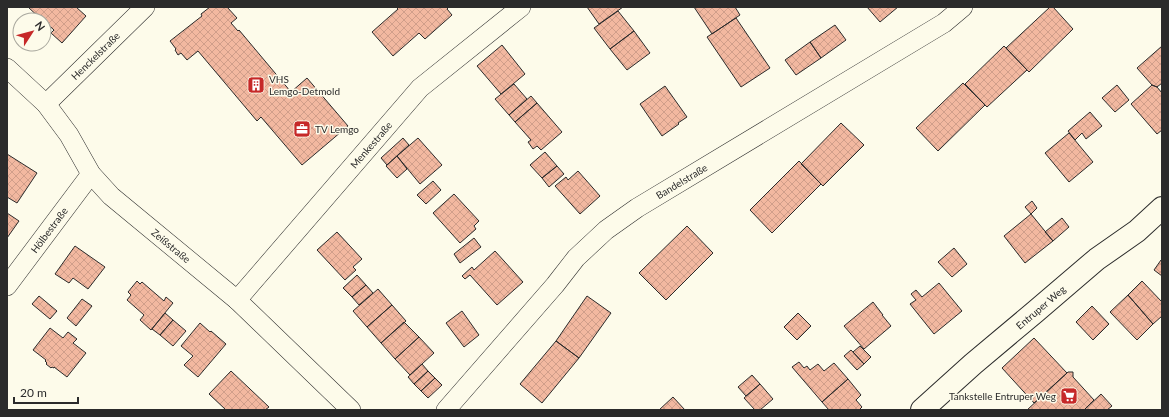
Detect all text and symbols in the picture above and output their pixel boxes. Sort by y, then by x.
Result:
north arrow [12,12,52,52]
text: N [33,19,48,33]
street label: Henckelstraße [69,29,122,82]
place label: VHS Lemgo-Detmold [269,73,340,97]
building icon: VHS Lemgo-Detmold [246,75,266,95]
office icon: TV Lemgo [292,119,312,139]
street label: Menkestraße [348,119,394,171]
place label: TV Lemgo [315,123,359,135]
street label: Bandelstraße [654,161,709,201]
street label: Hölbestraße [28,205,70,255]
street label: Zeißstraße [149,226,193,265]
street label: Entruper Weg [1013,283,1068,331]
scale bar [14,379,78,405]
text: 20 m [20,385,47,400]
supermarket icon: Tankstelle Entruper Weg [1059,386,1079,406]
place label: Tankstelle Entruper Weg [949,390,1056,402]

